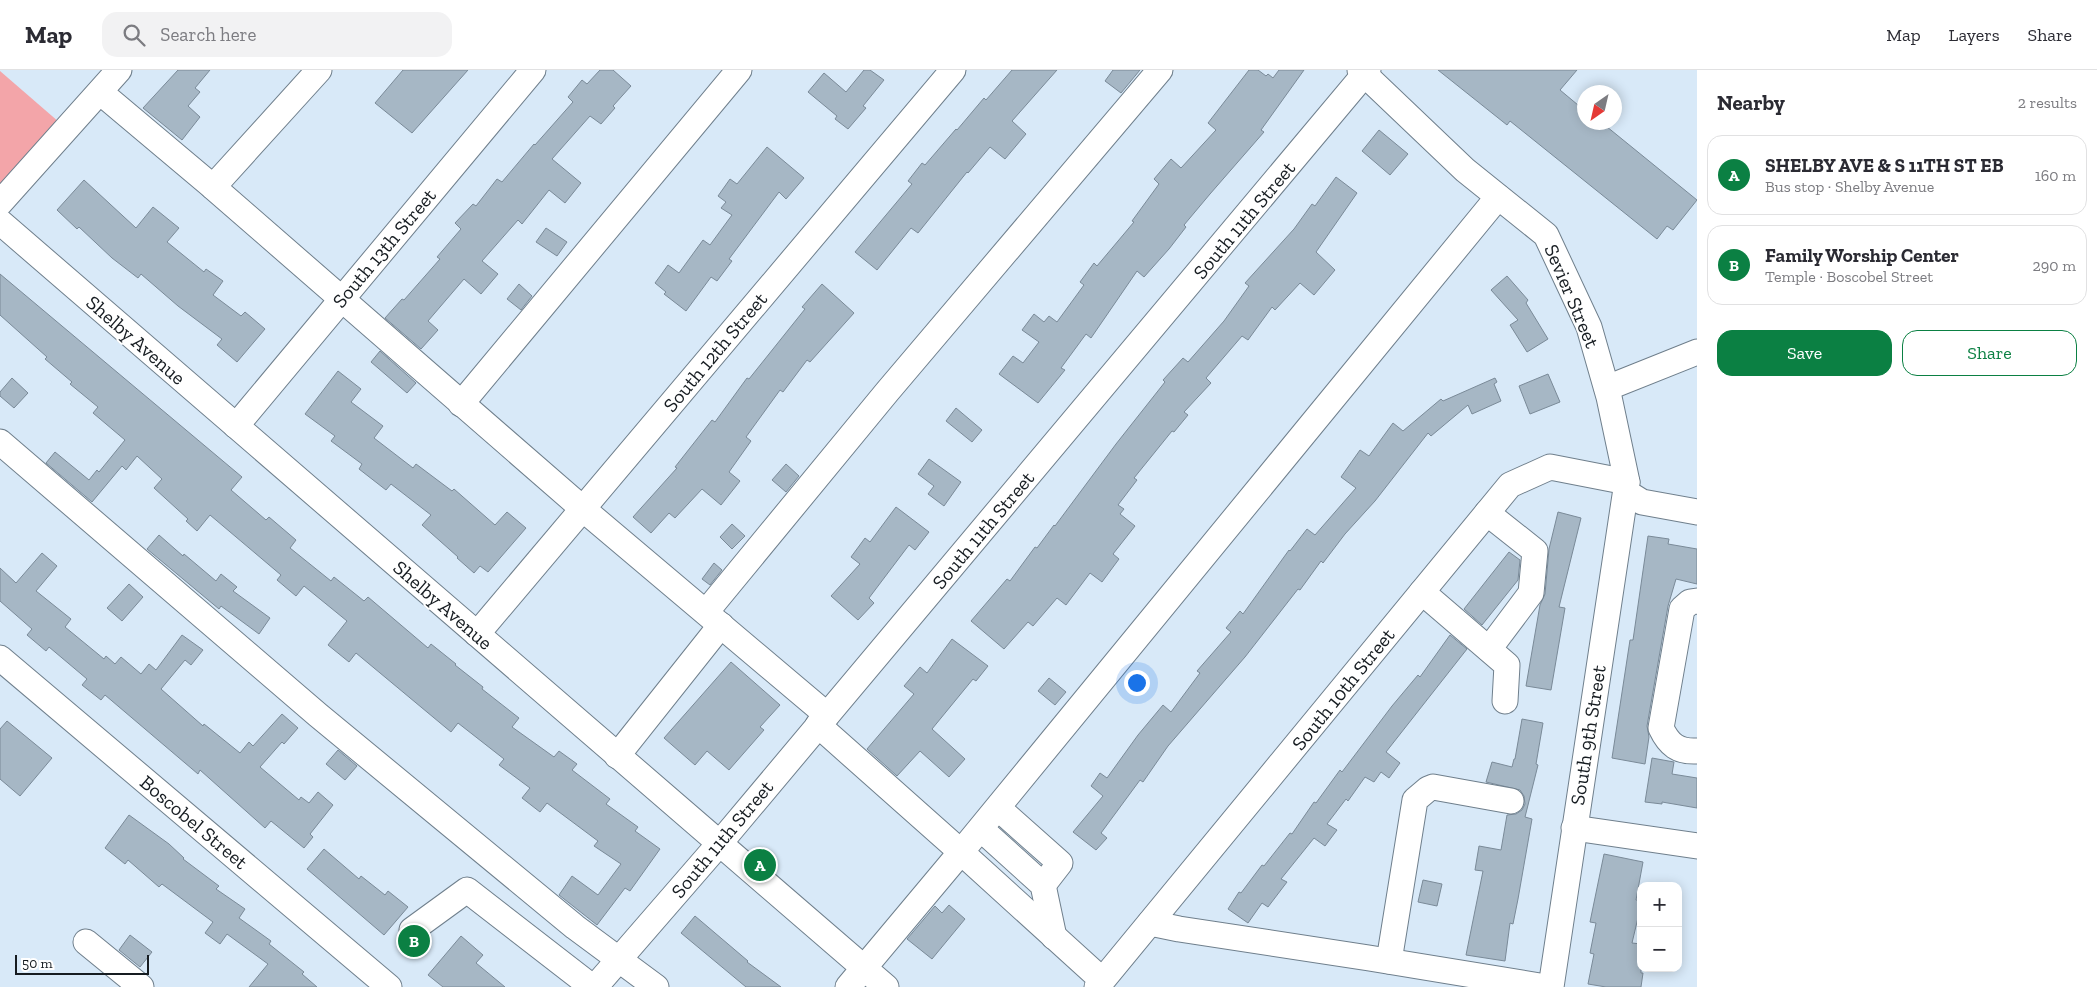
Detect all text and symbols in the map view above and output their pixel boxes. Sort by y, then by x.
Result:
search box [102,12,452,57]
text: Map [25,20,72,49]
icon: search [120,21,148,49]
text: Search here [160,23,257,46]
text: Map [1886,24,1921,46]
text: Layers [1949,24,2000,46]
text: Share [2028,24,2072,46]
north arrow [1577,85,1622,130]
text: Nearby [1717,90,1785,115]
text: 2 results [2018,93,2077,112]
text: SHELBY AVE & S 11TH ST EB [1765,154,2003,177]
street label: South 11th Street [1188,156,1301,284]
text: A [1729,166,1740,185]
text: 160 m [2035,166,2076,185]
text: Bus stop · Shelby Avenue [1765,177,1934,196]
street label: South 13th Street [327,183,441,312]
street label: Sevier Street [1539,241,1605,352]
text: Family Worship Center [1765,244,1959,267]
text: B [1729,256,1739,275]
text: 290 m [2033,256,2076,275]
text: Temple · Boscobel Street [1765,267,1933,286]
street label: South 12th Street [658,287,772,417]
street label: Shelby Avenue [81,290,191,390]
button: Save [1717,330,1892,376]
button: Share [1902,330,2077,376]
street label: South 11th Street [927,466,1040,594]
street label: Shelby Avenue [388,555,498,655]
street label: South 10th Street [1286,623,1400,755]
street label: South 9th Street [1565,663,1611,807]
your location [1124,670,1150,696]
street label: Boscobel Street [135,770,253,874]
street label: South 11th Street [666,775,779,903]
pin: A [744,846,776,884]
map controls [1637,882,1682,972]
button: + [1637,882,1682,927]
pin: B [398,922,430,960]
button: − [1637,927,1682,972]
scale bar [15,952,149,975]
text: 50 m [22,955,53,972]

